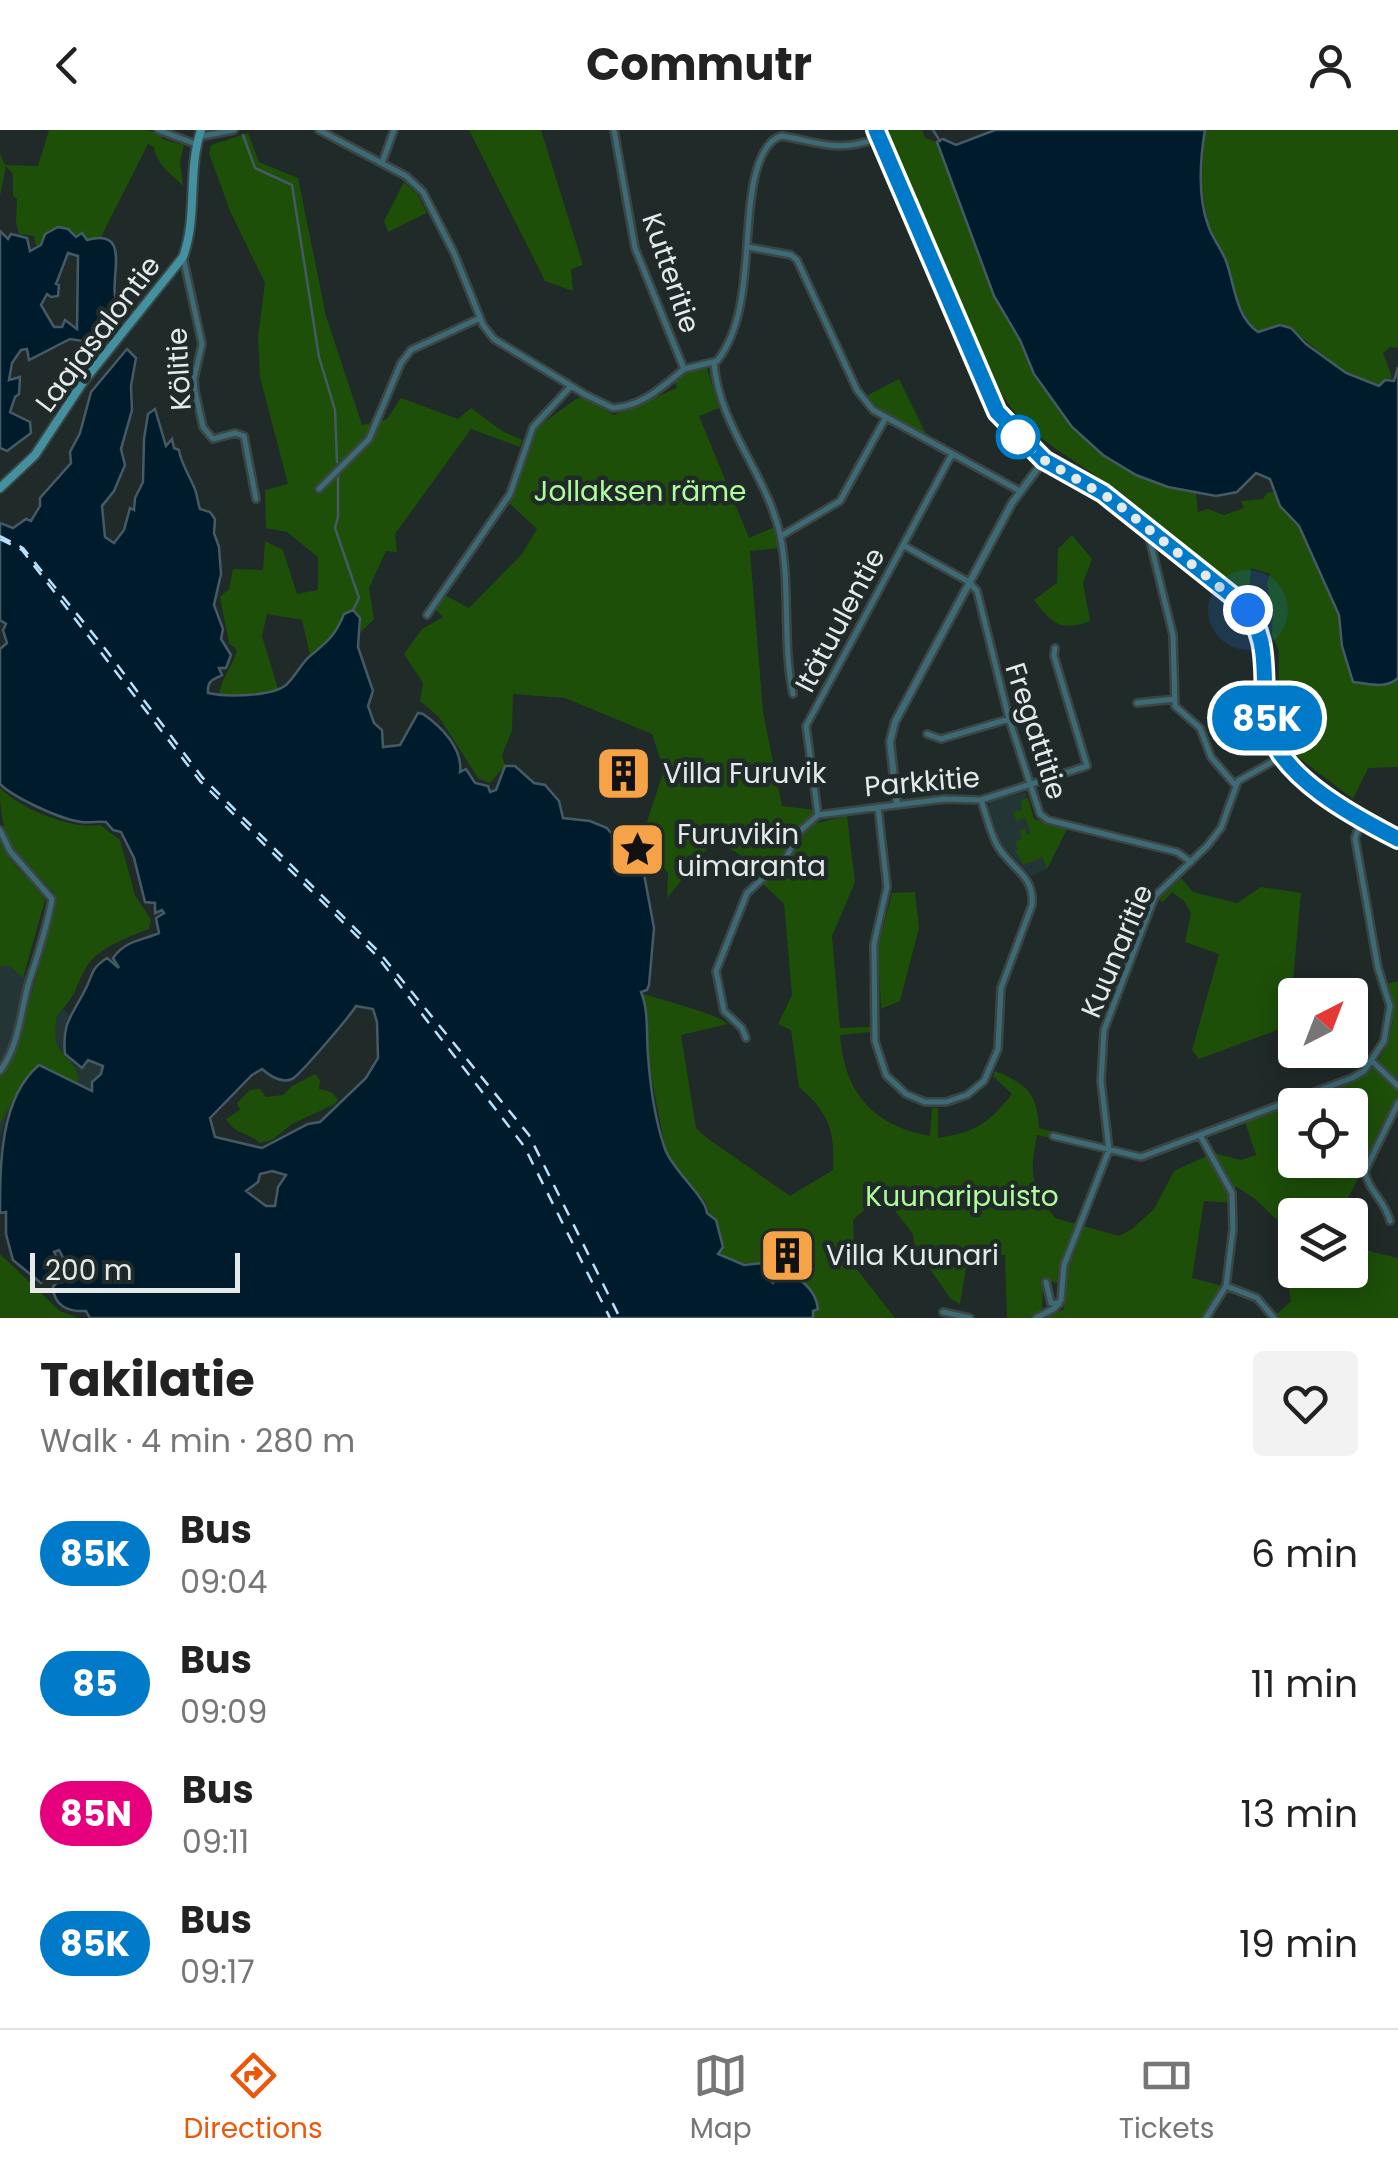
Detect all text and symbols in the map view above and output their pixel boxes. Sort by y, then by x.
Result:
text: Commutr [586,33,812,96]
icon: back [40,38,95,93]
icon: person [1303,38,1358,93]
street label: Kutteritie [632,208,710,338]
street label: Laajasalontie [26,248,170,420]
street label: Kölitie [157,327,201,411]
unlabelled marker [997,416,1039,458]
park label: Jollaksen räme [534,472,746,511]
street label: Itätuulentie [786,541,894,699]
your location [1223,585,1273,635]
street label: Fregattitie [996,658,1076,804]
line badge: 85K [1210,686,1324,750]
text: 85K [1232,694,1302,743]
building icon: Villa Furuvik [594,743,654,803]
place label: Villa Furuvik [663,754,827,793]
street label: Parkkitie [863,758,981,806]
place label: Furuvikin uimaranta [677,815,826,886]
place icon: Furuvikin uimaranta [608,820,668,880]
street label: Kuunaritie [1071,878,1163,1024]
north arrow [1278,978,1368,1068]
map controls [1278,978,1368,1288]
button: locate [1278,1088,1368,1178]
park label: Kuunaripuisto [865,1177,1059,1216]
button: layers [1278,1198,1368,1288]
building icon: Villa Kuunari [757,1225,817,1285]
place label: Villa Kuunari [826,1236,999,1275]
scale bar [30,1248,240,1292]
text: 200 m [45,1251,133,1290]
text: Takilatie [40,1346,255,1413]
button: heart [1253,1351,1358,1456]
text: Walk · 4 min · 280 m [40,1418,355,1463]
text: Bus [180,1503,252,1556]
text: 6 min [1251,1527,1358,1580]
text: 85K [60,1529,130,1578]
text: 09:04 [180,1559,267,1604]
text: Bus [180,1633,252,1686]
text: 11 min [1251,1657,1358,1710]
text: 85 [72,1659,118,1708]
text: 09:09 [180,1689,267,1734]
text: Bus [182,1763,254,1816]
text: 13 min [1241,1787,1358,1840]
text: 85N [60,1789,132,1838]
text: 09:11 [182,1819,249,1864]
text: Bus [180,1893,252,1946]
text: 19 min [1239,1917,1358,1970]
text: 85K [60,1919,130,1968]
text: 09:17 [180,1949,255,1994]
tab: Directions [184,2048,323,2150]
tab: Map [690,2048,752,2150]
tab: Tickets [1119,2048,1214,2150]

